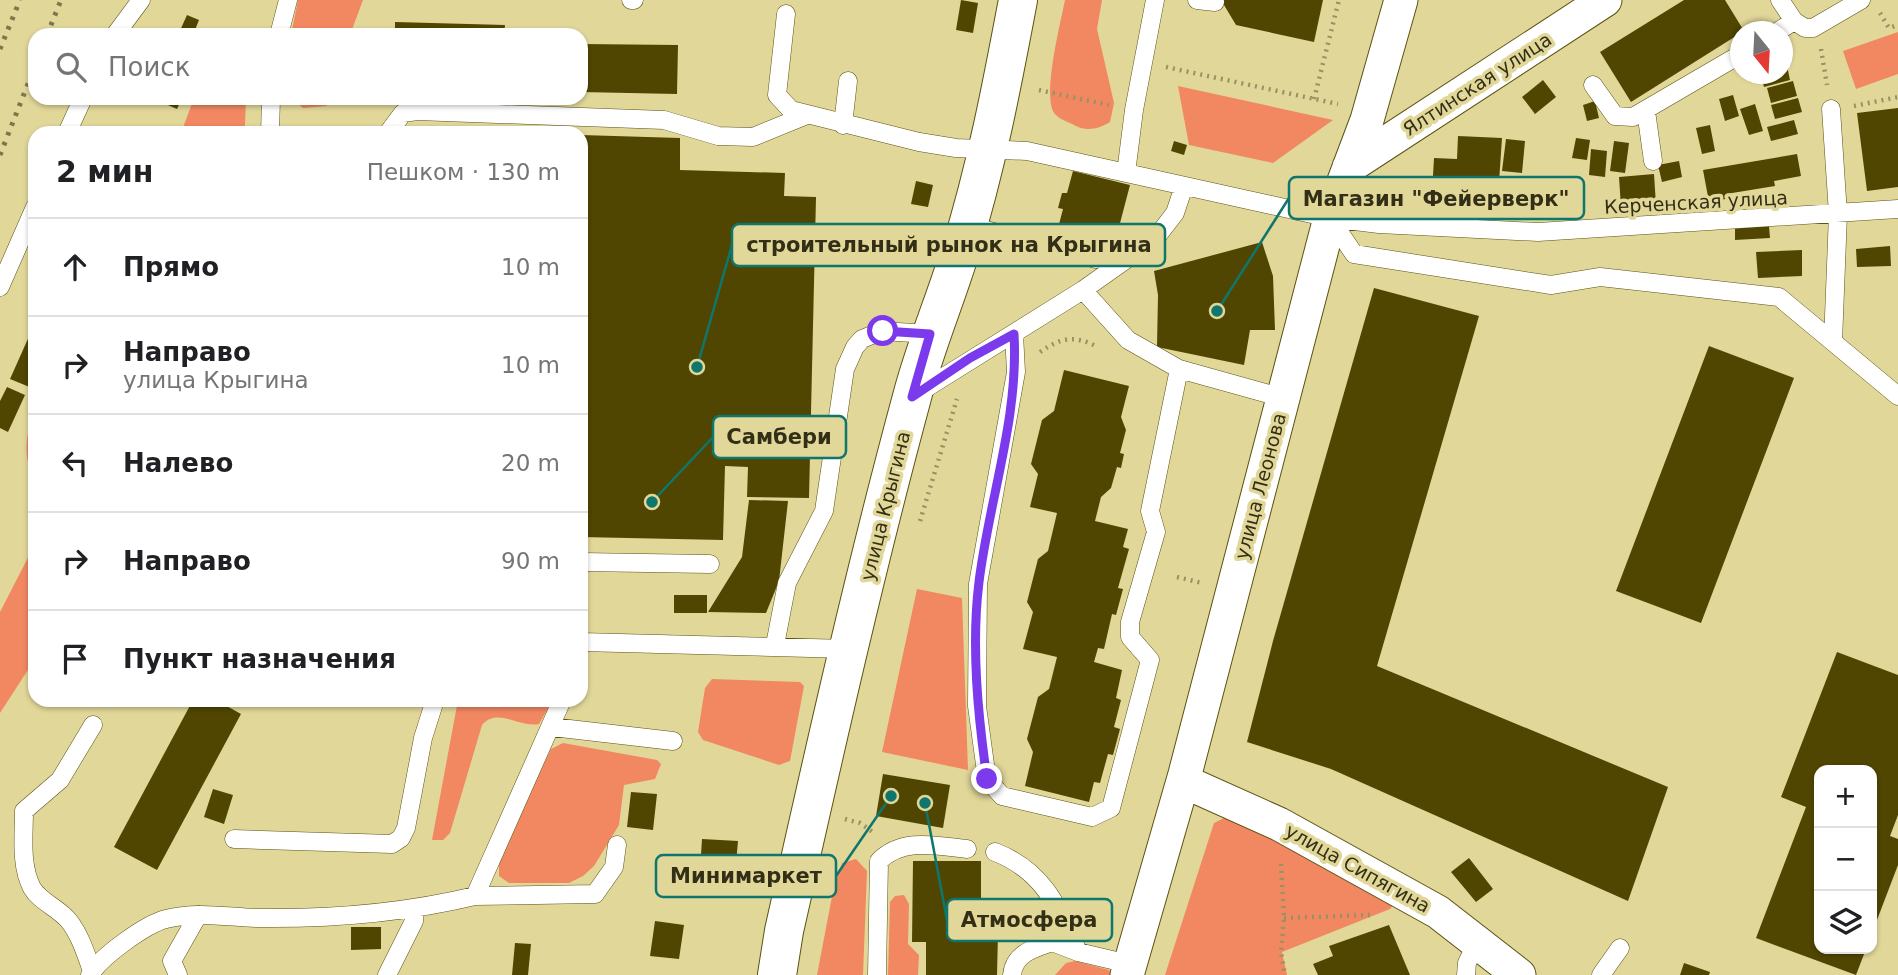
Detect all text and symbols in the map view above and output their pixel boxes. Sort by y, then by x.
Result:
north arrow [1730,21,1793,84]
search box [28,28,588,105]
street label: Ялтинская улица [1399,28,1555,140]
icon: search [52,48,90,86]
text: Поиск [108,52,190,82]
text: 2 мин [56,154,154,189]
text: Пешком · 130 m [367,159,560,185]
callout: Магазин "Фейерверк" [1289,177,1584,219]
street label: Керченская улица [1604,186,1788,218]
text: Магазин "Фейерверк" [1303,187,1569,211]
callout: строительный рынок на Крыгина [732,224,1165,266]
text: строительный рынок на Крыгина [746,233,1152,257]
icon: ahead [56,248,94,286]
text: Прямо [123,252,219,282]
text: 10 m [501,254,560,280]
route start [867,315,898,346]
text: Направо [123,337,251,367]
icon: right [56,346,94,384]
text: 10 m [501,352,560,378]
text: улица Крыгина [123,367,309,393]
street label: улица Леонова [1230,410,1290,562]
callout: Самбери [713,416,846,458]
text: Самбери [726,425,832,449]
street label: улица Крыгина [856,429,914,583]
icon: left [56,444,94,482]
text: Налево [123,448,233,478]
text: 20 m [501,450,560,476]
icon: right [56,542,94,580]
text: Направо [123,546,251,576]
text: 90 m [501,548,560,574]
icon: arrive [56,640,94,678]
text: Пункт назначения [123,644,396,674]
route end [971,763,1002,794]
map controls [1814,765,1877,954]
button: + [1814,765,1877,828]
street label: улица Сипягина [1282,819,1434,917]
button: − [1814,828,1877,891]
callout: Минимаркет [656,855,836,897]
text: Минимаркет [670,864,823,888]
button: layers [1814,891,1877,954]
callout: Атмосфера [947,899,1112,941]
text: Атмосфера [961,908,1097,932]

